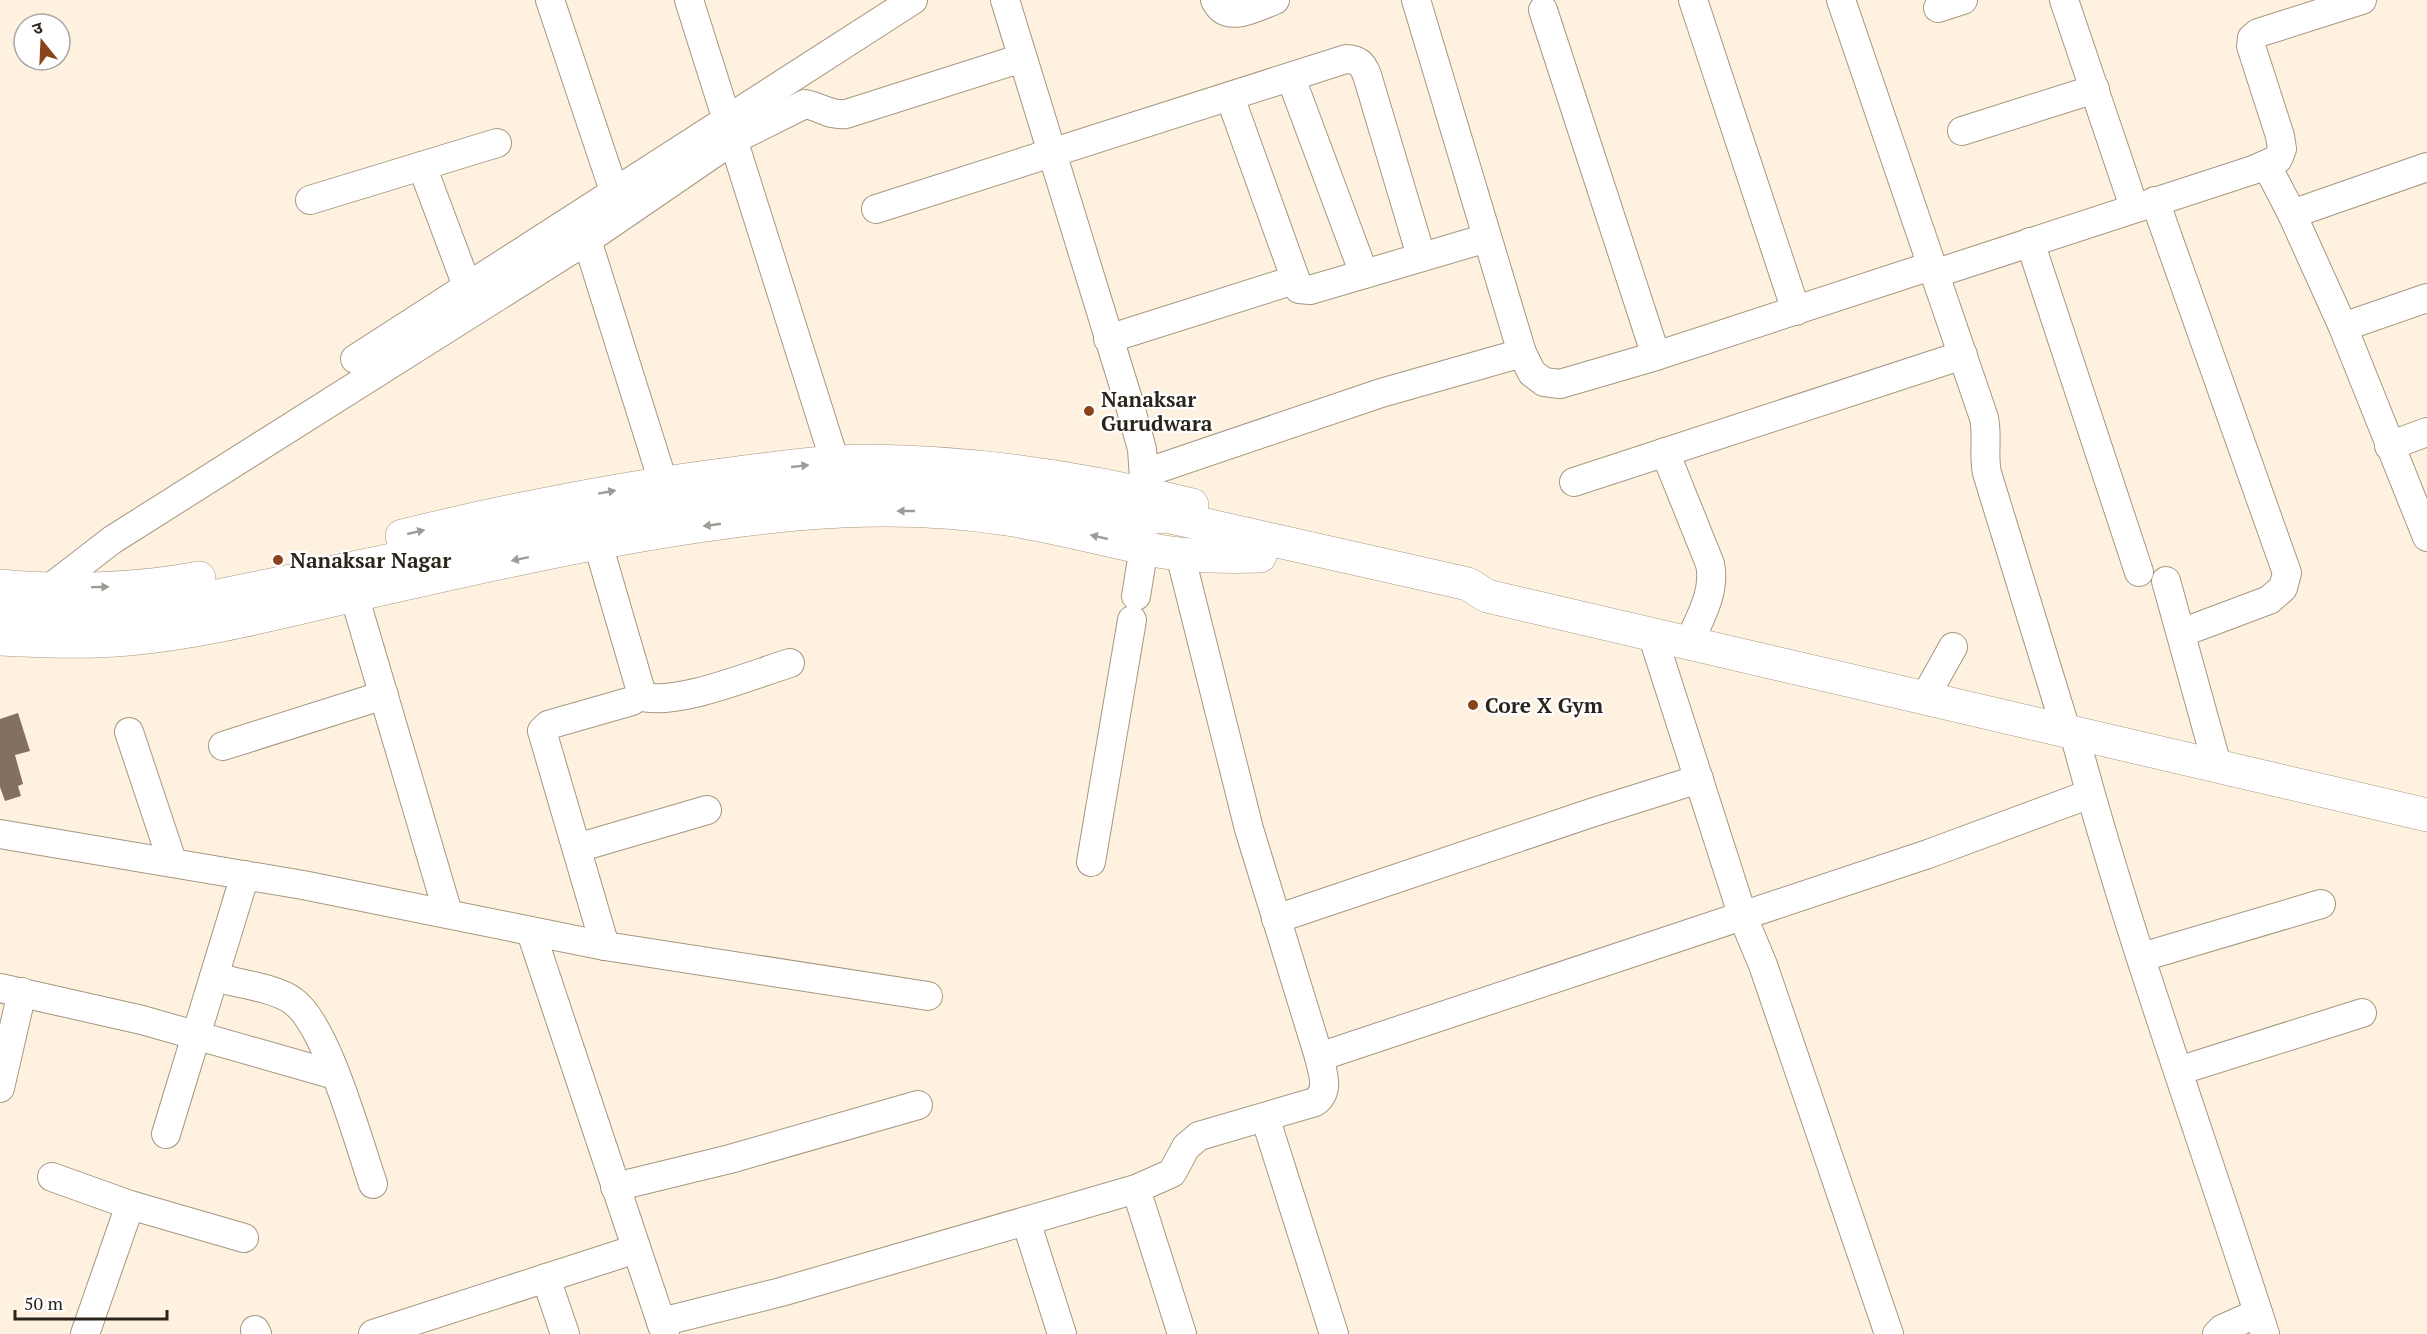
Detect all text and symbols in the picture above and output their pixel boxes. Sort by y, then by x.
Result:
north arrow [12,12,72,72]
text: उ [30,16,46,40]
place label: Nanaksar Gurudwara [1101,385,1213,437]
marker: Nanaksar Gurudwara [1082,404,1096,418]
one-way arrow [791,461,810,471]
one-way arrow [598,488,617,497]
one-way arrow [896,506,915,516]
one-way arrow [702,520,721,529]
one-way arrow [407,527,425,537]
one-way arrow [1090,531,1108,541]
place label: Nanaksar Nagar [290,546,451,574]
marker: Nanaksar Nagar [271,553,285,567]
one-way arrow [510,555,529,564]
one-way arrow [91,582,110,592]
place label: Core X Gym [1485,691,1604,719]
marker: Core X Gym [1466,698,1480,712]
scale bar [15,1283,166,1321]
text: 50 m [24,1291,64,1315]

